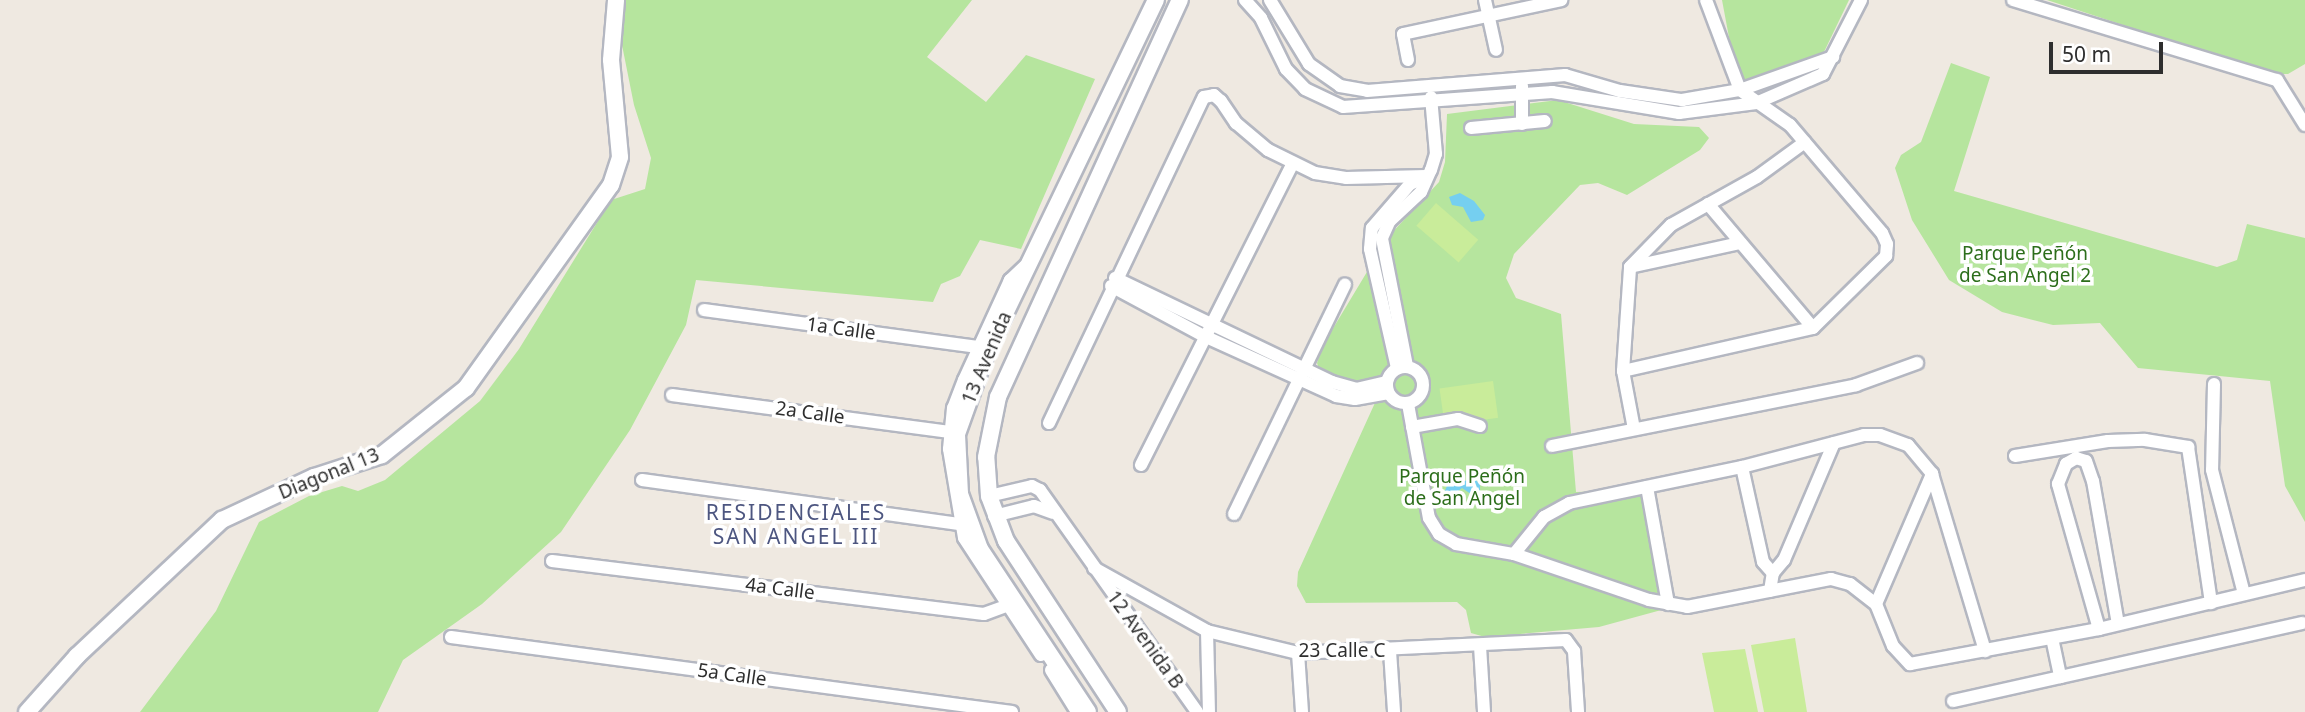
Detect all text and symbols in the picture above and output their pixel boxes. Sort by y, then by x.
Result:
scale bar [2053,28,2167,72]
text: 50 m [2062,40,2111,68]
park label: Parque Peñón de San Angel 2 [1959,243,2091,287]
street label: 13 Avenida [957,308,1017,408]
street label: 1a Calle [805,313,877,345]
street label: 2a Calle [774,397,846,429]
street label: Diagonal 13 [275,443,383,505]
park label: Parque Peñón de San Angel [1399,466,1525,510]
district label: RESIDENCIALES SAN ANGEL III [707,499,885,549]
street label: 4a Calle [744,573,816,605]
street label: 12 Avenida B [1102,587,1188,693]
street label: 23 Calle C [1299,640,1385,662]
street label: 5a Calle [696,659,768,691]

